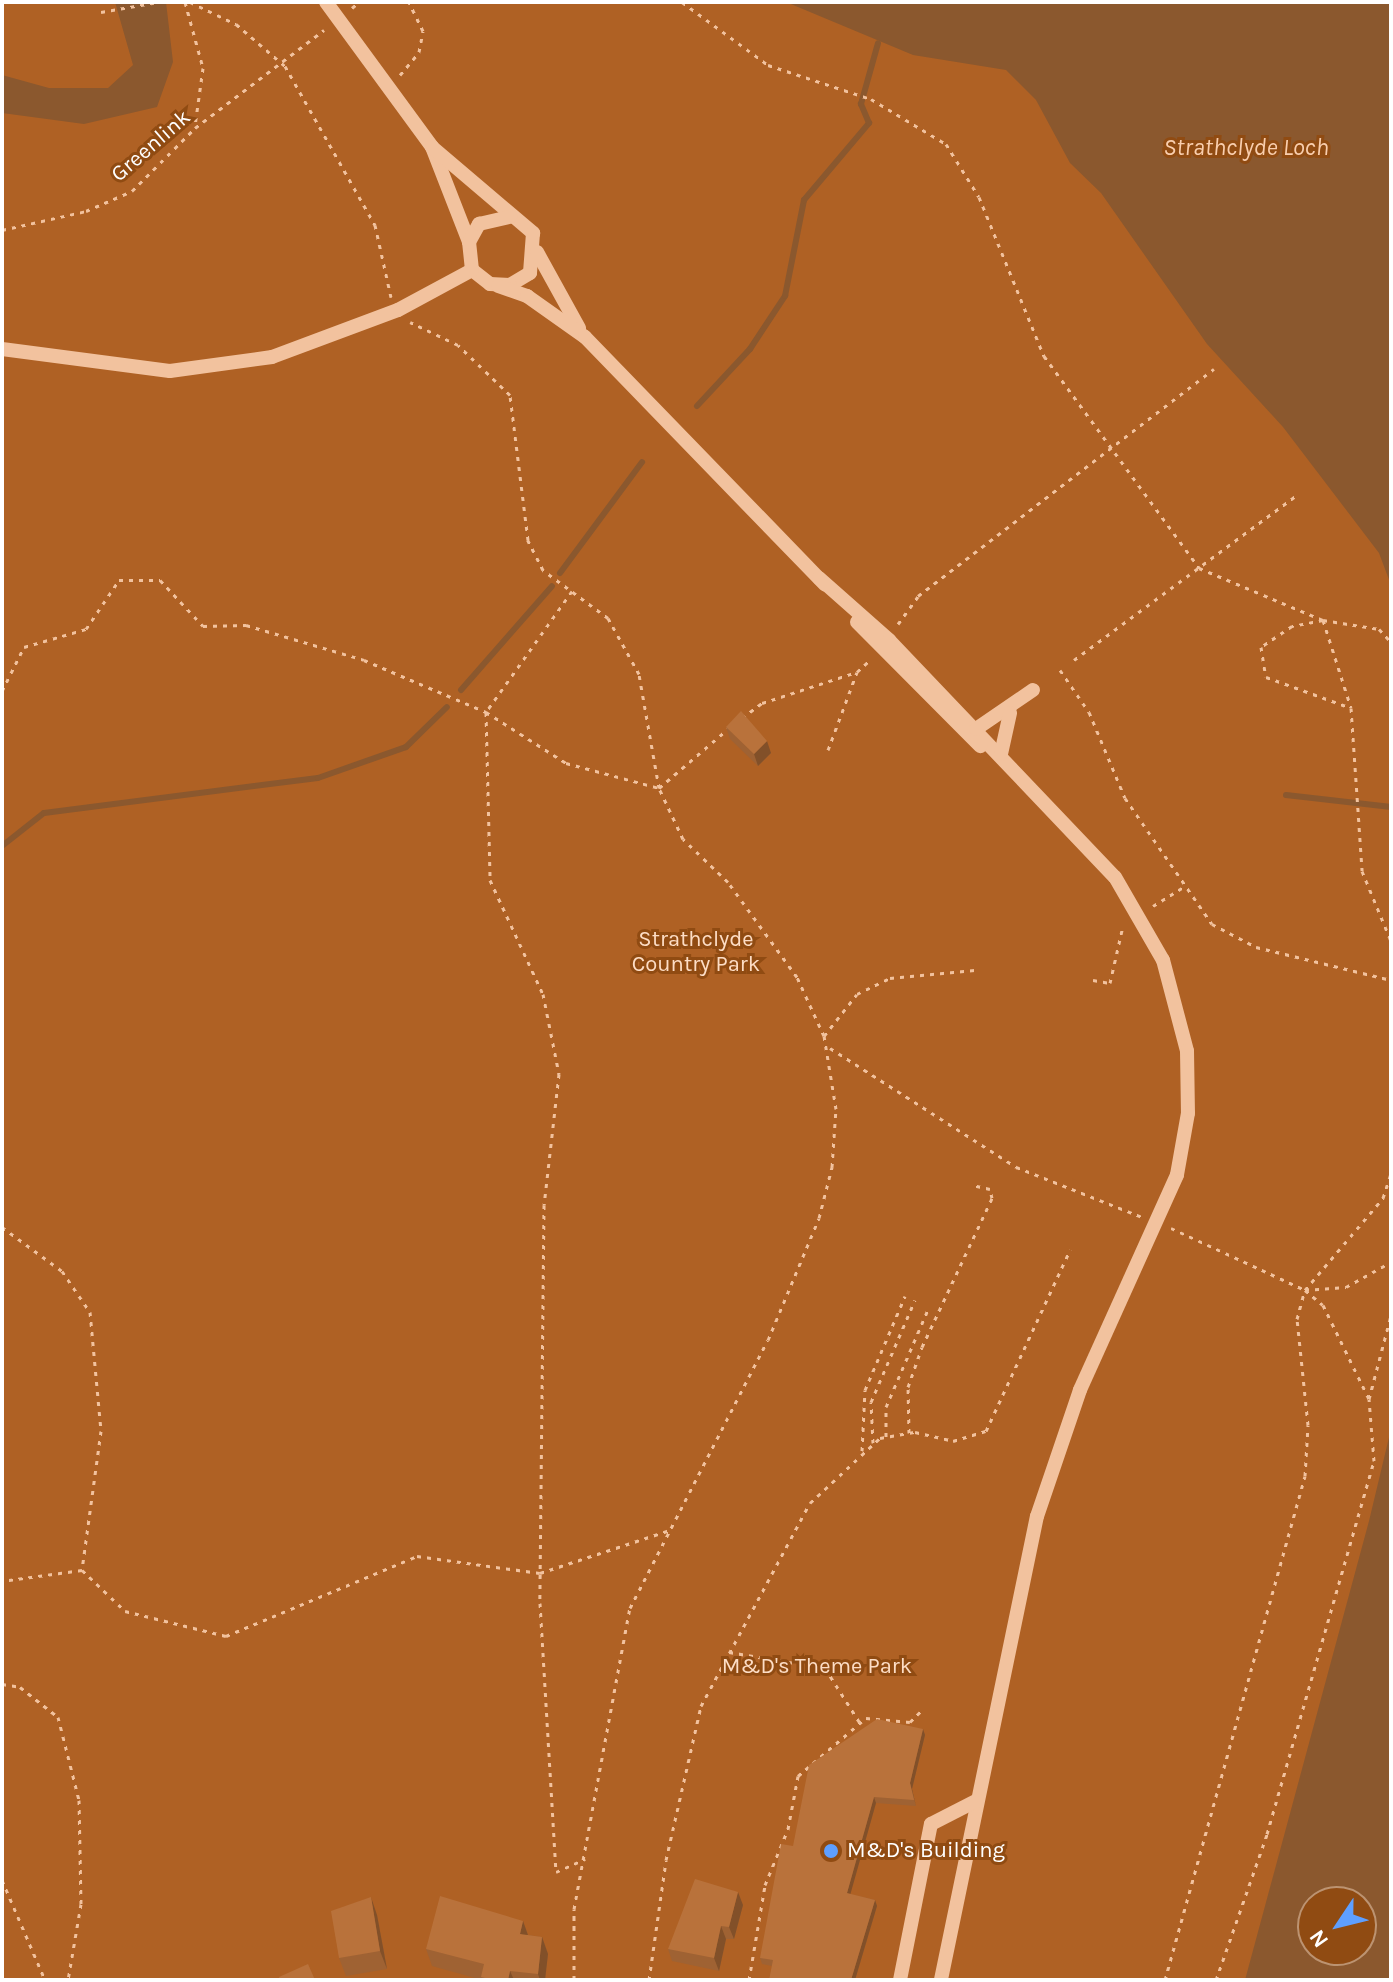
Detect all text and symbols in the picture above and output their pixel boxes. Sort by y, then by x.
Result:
street label: Greenlink [106,104,196,188]
water label: Strathclyde Loch [1163,134,1329,162]
park label: Strathclyde Country Park [632,926,760,978]
park label: M&D's Theme Park [722,1654,912,1680]
place label: M&D's Building [847,1838,1005,1864]
marker: M&D's Building [822,1842,840,1860]
north arrow [1297,1886,1377,1966]
text: N [1304,1925,1334,1953]

